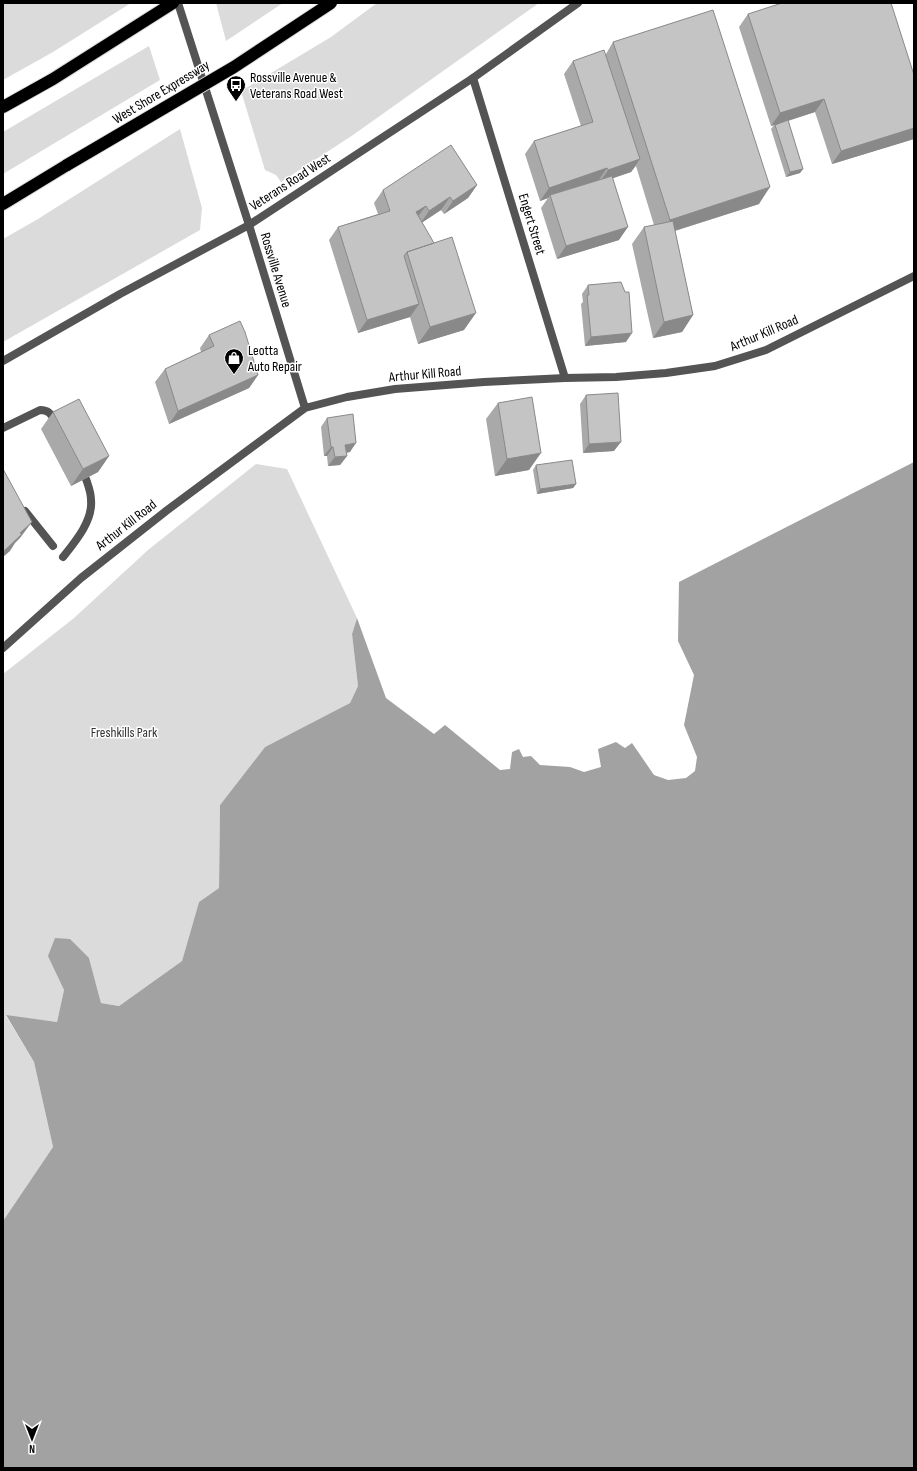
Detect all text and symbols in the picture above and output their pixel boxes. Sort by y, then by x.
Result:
street label: West Shore Expressway [109,56,213,128]
place label: Rossville Avenue & Veterans Road West [250,69,343,102]
bus stop icon: Rossville Avenue & Veterans Road West [225,74,247,102]
street label: Veterans Road West [246,150,334,214]
street label: Engert Street [515,191,549,257]
street label: Rossville Avenue [257,231,295,309]
street label: Arthur Kill Road [726,311,801,355]
place label: Leotta Auto Repair [247,342,302,375]
shop icon: Leotta Auto Repair [223,347,245,375]
street label: Arthur Kill Road [387,362,462,386]
street label: Arthur Kill Road [91,496,160,555]
park label: Freshkills Park [91,724,158,741]
north arrow [12,1419,52,1459]
text: N [29,1442,35,1455]

